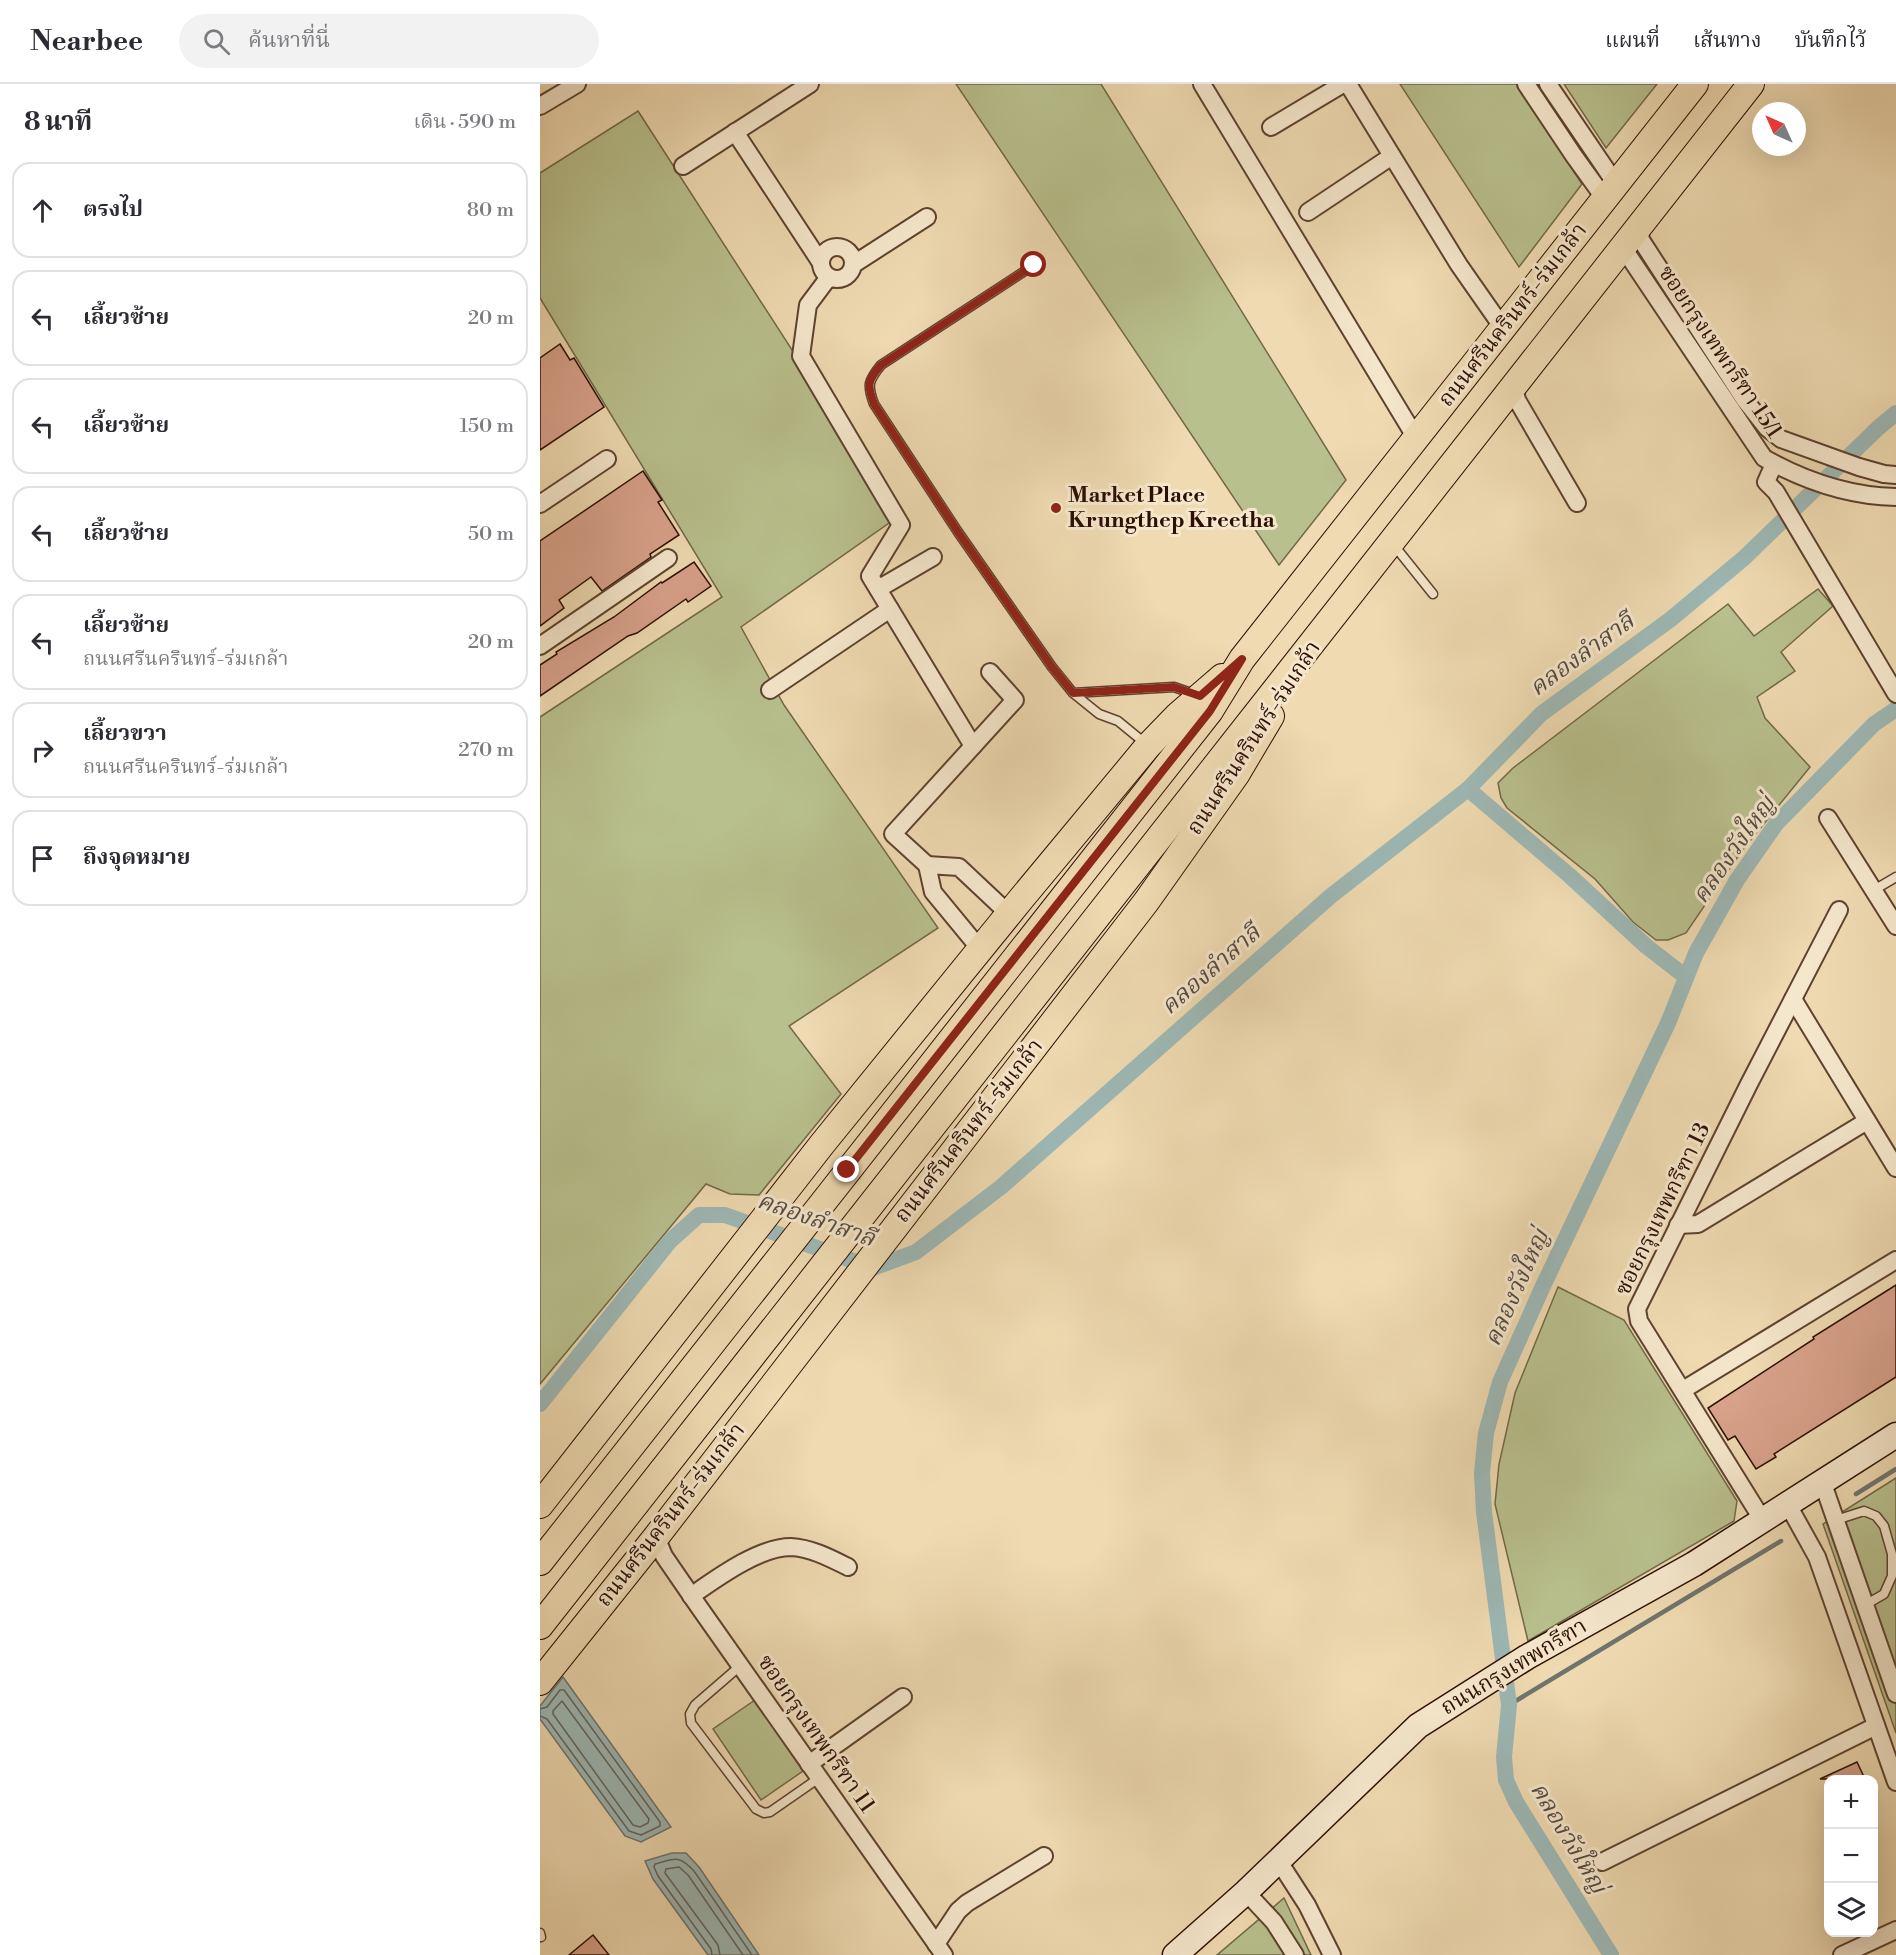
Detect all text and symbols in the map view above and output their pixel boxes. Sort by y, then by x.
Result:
search box [179,14,599,68]
text: Nearbee [30,24,143,59]
icon: search [200,25,233,58]
text: ค้นหาที่นี่ [248,27,330,54]
text: แผนที่ [1605,28,1660,54]
text: เส้นทาง [1693,28,1761,54]
text: บันทึกไว้ [1794,28,1866,54]
north arrow [1752,102,1806,156]
text: 8 นาที [24,106,92,138]
text: เดิน · 590 m [414,110,516,135]
icon: ahead [26,194,59,227]
text: ตรงไป [83,196,143,223]
text: 80 m [467,198,514,223]
street label: ถนนศรีนครินทร์-ร่มเกล้า [1433,218,1593,412]
route start [1020,251,1046,277]
street label: ซอยกรุงเทพกรีฑา 15/1 [1652,261,1788,444]
icon: left [26,302,59,335]
text: เลี้ยวซ้าย [83,304,169,331]
text: 20 m [468,306,514,331]
icon: left [26,410,59,443]
text: เลี้ยวซ้าย [83,412,169,439]
text: 150 m [459,414,514,439]
place label: Market Place Krungthep Kreetha [1068,482,1276,534]
marker: Market Place Krungthep Kreetha [1049,501,1063,515]
icon: left [26,518,59,551]
text: เลี้ยวซ้าย [83,520,169,547]
text: 50 m [468,522,514,547]
water label: คลองลำสาลี [1524,605,1643,703]
text: เลี้ยวซ้าย [83,612,169,639]
icon: left [26,626,59,659]
text: 20 m [468,630,514,655]
street label: ถนนศรีนครินทร์-ร่มเกล้า [1181,636,1327,840]
text: ถนนศรีนครินทร์-ร่มเกล้า [83,647,288,672]
text: เลี้ยวขวา [83,720,167,747]
icon: right [26,734,59,767]
text: 270 m [458,738,514,763]
text: ถนนศรีนครินทร์-ร่มเกล้า [83,755,288,780]
water label: คลองวังใหญ่ [1684,786,1784,910]
icon: arrive [26,842,59,875]
text: ถึงจุดหมาย [83,844,190,871]
water label: คลองลำสาลี [1155,917,1269,1022]
street label: ถนนศรีนครินทร์-ร่มเกล้า [889,1034,1049,1228]
street label: ซอยกรุงเทพกรีฑา 13 [1610,1118,1716,1300]
route end [833,1156,859,1182]
water label: คลองลำสาลี [753,1186,881,1255]
water label: คลองวังใหญ่ [1475,1221,1557,1351]
street label: ถนนศรีนครินทร์-ร่มเกล้า [591,1418,751,1612]
street label: ถนนกรุงเทพกรีฑา [1436,1613,1592,1721]
street label: ซอยกรุงเทพกรีฑา 11 [751,1650,881,1819]
water label: คลองวังใหญ่ [1523,1775,1617,1902]
map controls [1824,1775,1878,1937]
button: + [1824,1775,1878,1829]
button: − [1824,1829,1878,1883]
button: layers [1824,1883,1878,1937]

